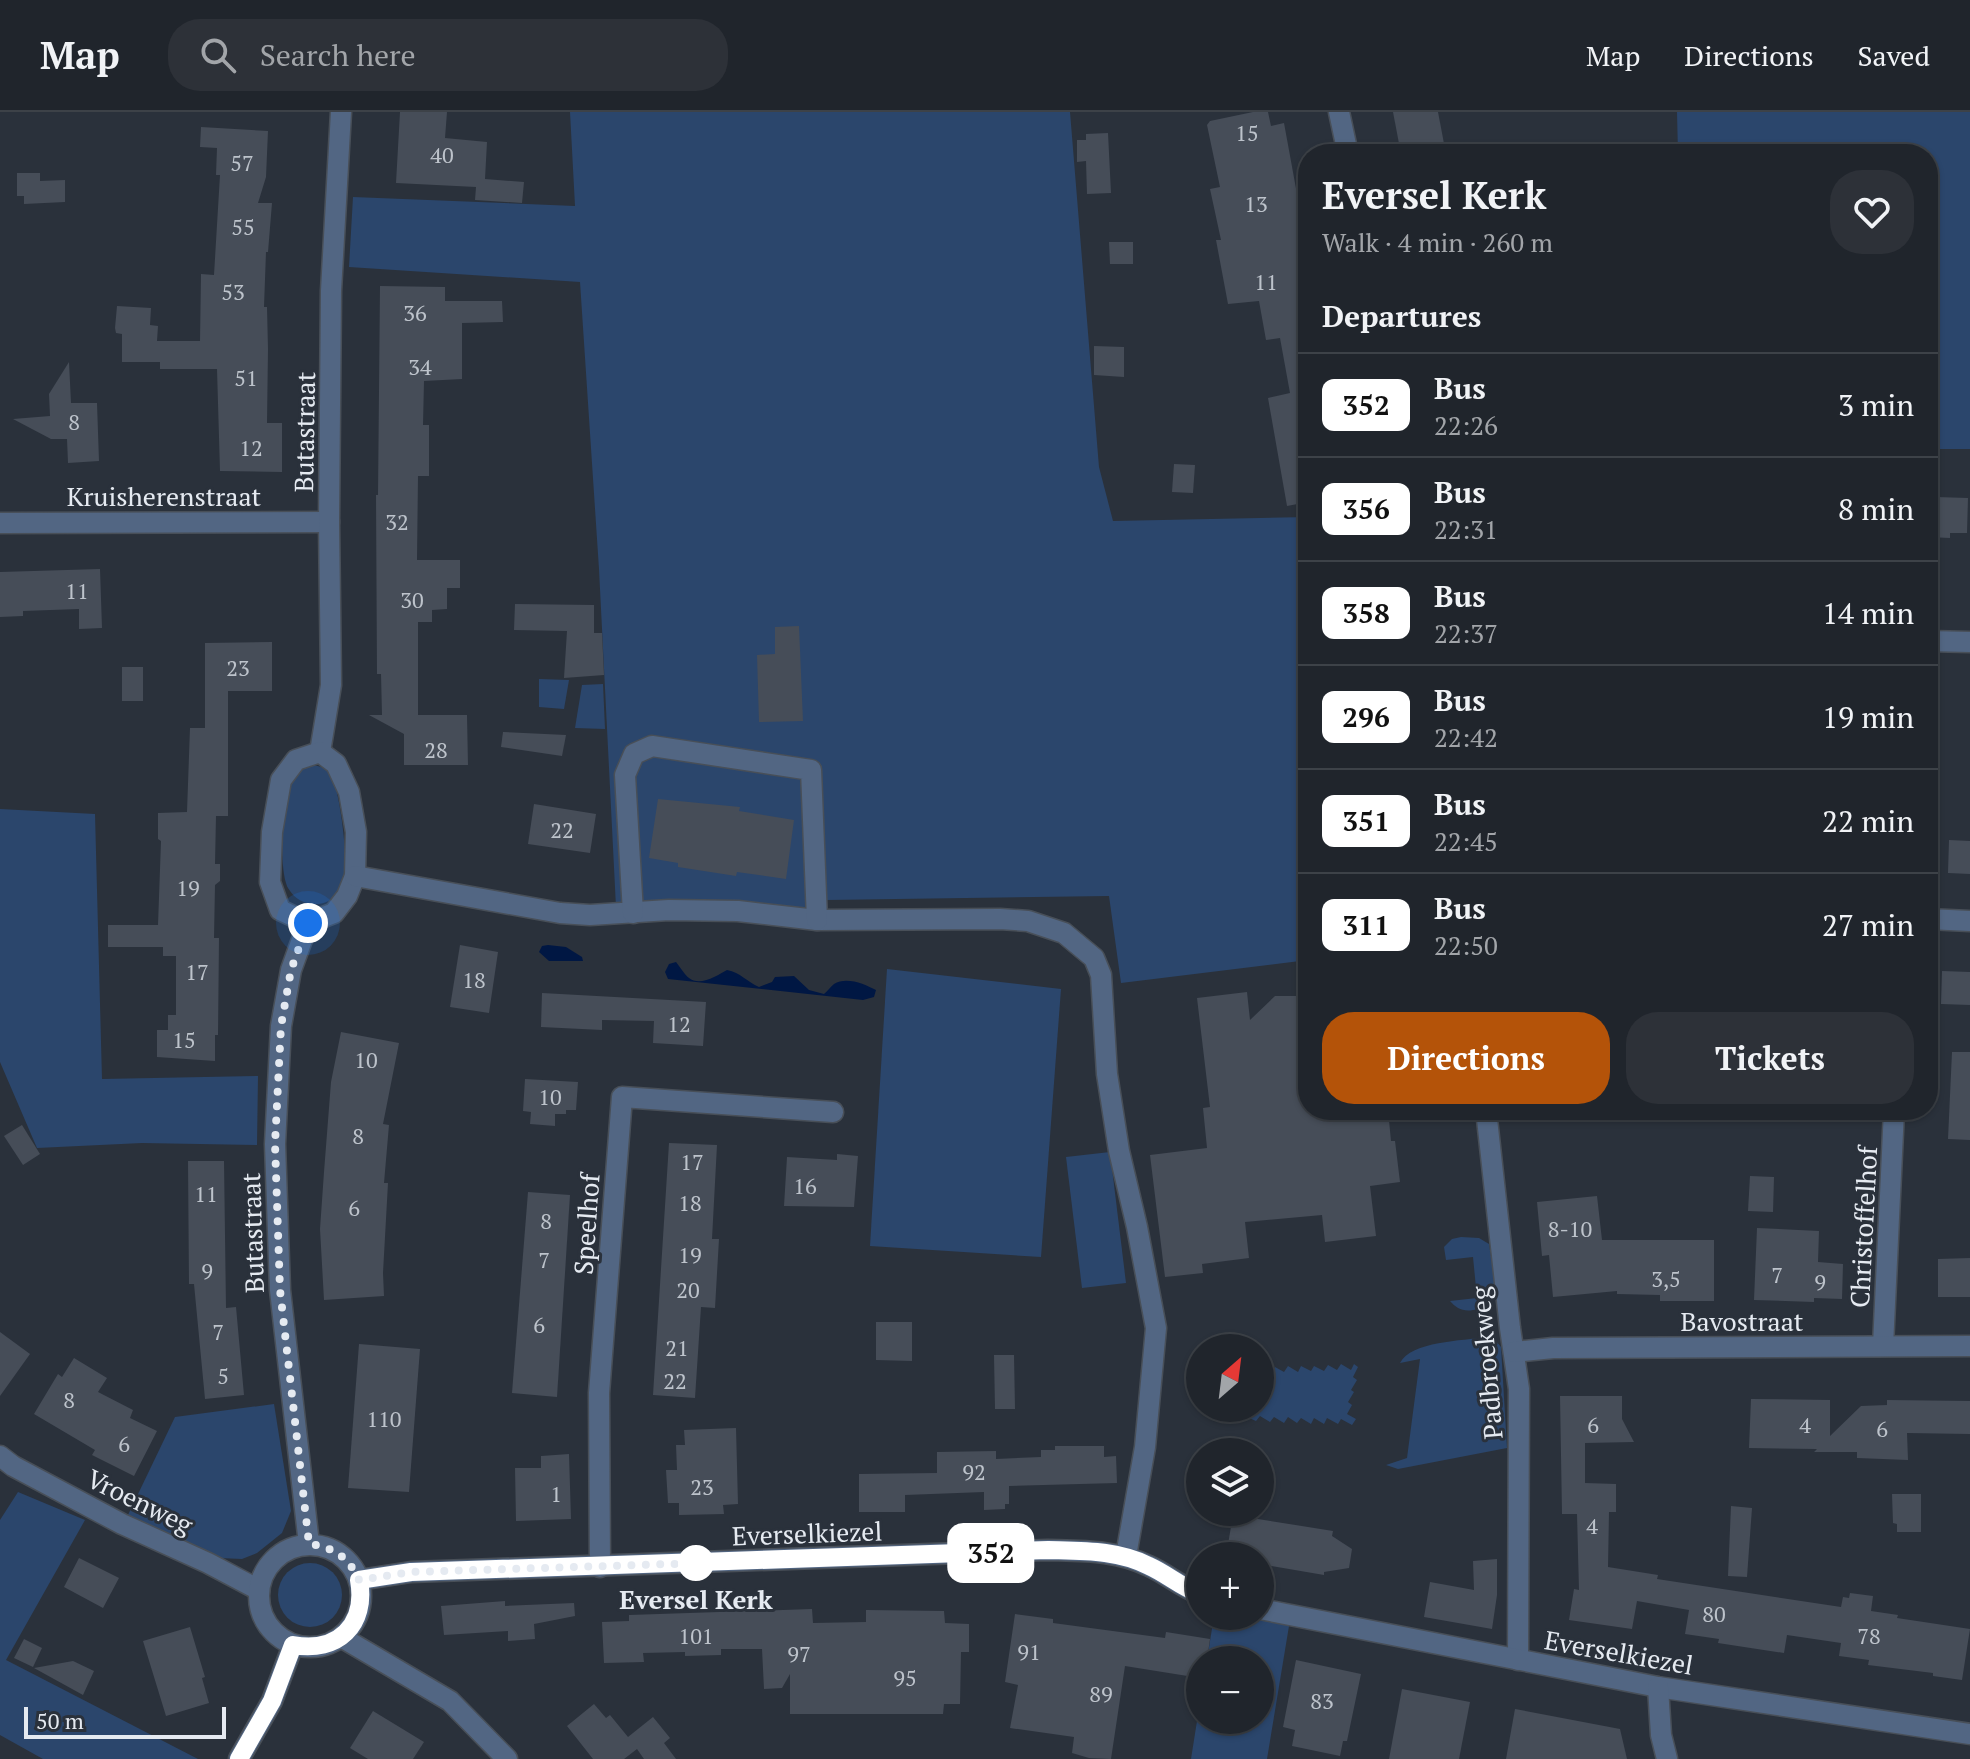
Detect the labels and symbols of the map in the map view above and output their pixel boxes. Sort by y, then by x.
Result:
house number: 15 [1235,118,1259,147]
house number: 40 [430,140,454,169]
house number: 57 [230,148,254,177]
house number: 13 [1244,189,1268,218]
house number: 55 [231,212,255,241]
house number: 11 [1254,267,1278,296]
house number: 53 [221,277,245,306]
house number: 36 [403,298,427,327]
house number: 34 [408,352,432,381]
house number: 51 [234,363,258,392]
street label: Butastraat [286,371,322,493]
house number: 8 [68,407,80,436]
house number: 12 [239,433,263,462]
street label: Kruisherenstraat [67,479,262,513]
house number: 32 [385,507,409,536]
house number: 11 [65,576,89,605]
house number: 30 [400,585,424,614]
house number: 23 [226,653,250,682]
house number: 28 [424,735,448,764]
house number: 22 [550,815,574,844]
house number: 19 [176,873,200,902]
your location [288,903,328,943]
house number: 17 [185,957,209,986]
house number: 18 [462,965,486,994]
house number: 12 [667,1009,691,1038]
house number: 15 [172,1025,196,1054]
house number: 10 [354,1045,378,1074]
house number: 10 [538,1082,562,1111]
house number: 8 [352,1121,364,1150]
street label: Christoffelhof [1842,1143,1884,1309]
house number: 17 [680,1147,704,1176]
street label: Speelhof [566,1170,607,1276]
house number: 16 [793,1171,817,1200]
street label: Butastraat [233,1172,271,1294]
house number: 11 [194,1179,218,1208]
house number: 18 [678,1188,702,1217]
house number: 6 [348,1193,360,1222]
house number: 8 [540,1206,552,1235]
house number: 8-10 [1548,1214,1592,1243]
house number: 19 [678,1240,702,1269]
house number: 7 [538,1245,550,1274]
house number: 9 [201,1256,213,1285]
house number: 7 [1771,1260,1783,1289]
house number: 3,5 [1651,1264,1681,1293]
house number: 9 [1814,1267,1826,1296]
house number: 20 [676,1275,700,1304]
street label: Padbroekweg [1462,1285,1510,1441]
street label: Bavostraat [1680,1304,1804,1338]
house number: 6 [533,1310,545,1339]
house number: 7 [212,1317,224,1346]
house number: 21 [665,1333,689,1362]
north arrow [1186,1334,1274,1422]
house number: 5 [217,1361,229,1390]
house number: 22 [663,1366,687,1395]
house number: 8 [63,1385,75,1414]
house number: 110 [366,1404,402,1433]
house number: 6 [1587,1410,1599,1439]
house number: 4 [1799,1410,1811,1439]
house number: 6 [1876,1414,1888,1443]
house number: 6 [118,1429,130,1458]
house number: 92 [962,1457,986,1486]
street label: Vroenweg [81,1461,199,1541]
house number: 23 [690,1472,714,1501]
house number: 1 [550,1479,562,1508]
house number: 4 [1586,1511,1598,1540]
street label: Everselkiezel [731,1513,883,1553]
line badge: 352 [945,1527,1037,1579]
marker: Eversel Kerk [679,1546,713,1580]
place label: Eversel Kerk [619,1582,774,1616]
house number: 80 [1702,1599,1726,1628]
house number: 101 [678,1621,714,1650]
house number: 78 [1857,1621,1881,1650]
street label: Everselkiezel [1542,1622,1696,1682]
house number: 91 [1017,1637,1041,1666]
house number: 97 [787,1639,811,1668]
house number: 95 [893,1663,917,1692]
house number: 89 [1089,1679,1113,1708]
house number: 83 [1310,1686,1334,1715]
scale bar [24,1703,226,1739]

